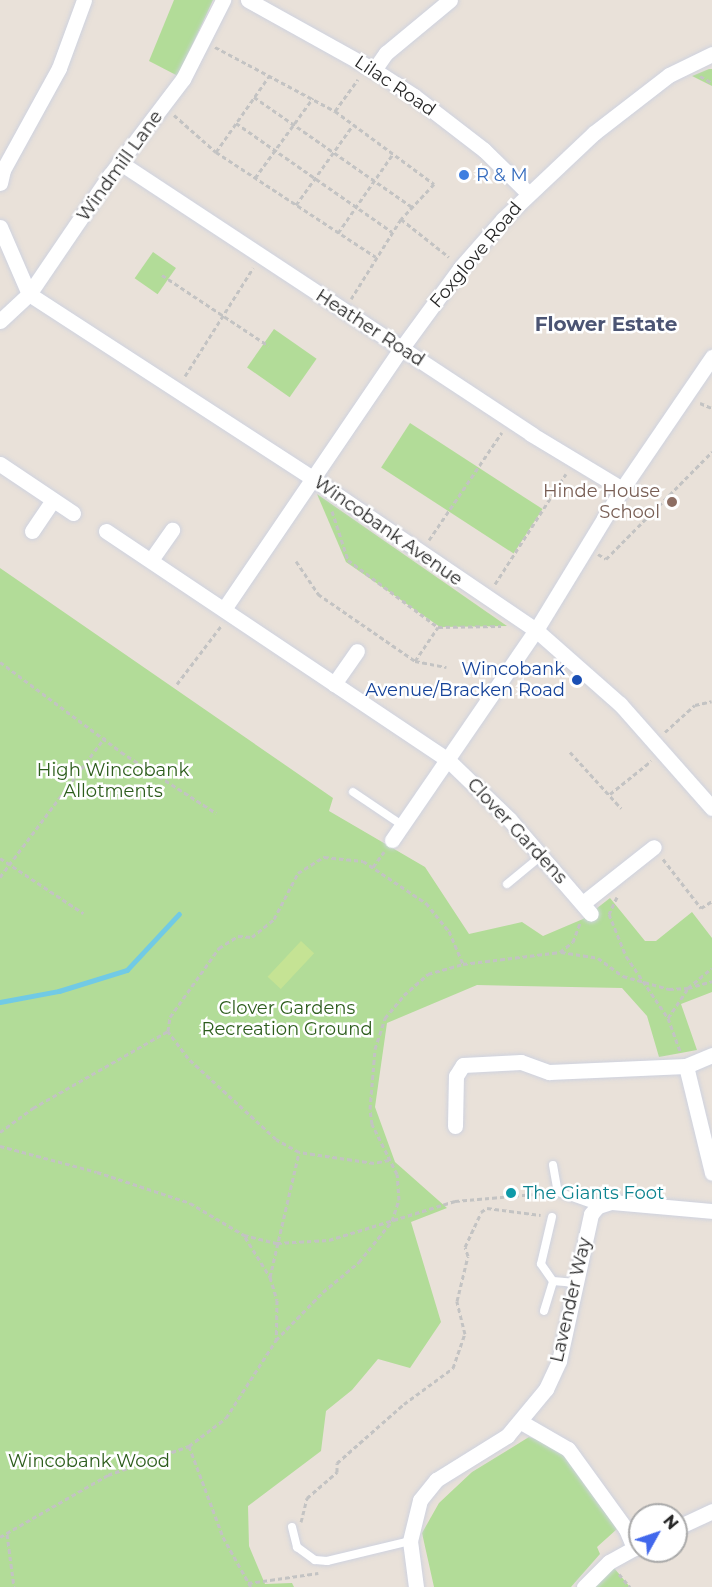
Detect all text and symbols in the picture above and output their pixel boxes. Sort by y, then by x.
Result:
street label: Lilac Road [350,51,440,121]
street label: Windmill Lane [73,106,167,226]
place label: R & M [476,164,528,186]
marker: R & M [457,168,471,182]
street label: Foxglove Road [425,198,527,312]
street label: Heather Road [312,285,428,371]
district label: Flower Estate [535,312,677,336]
street label: Wincobank Avenue [310,472,466,590]
place label: Hinde House School [543,481,660,524]
marker: Hinde House School [665,495,679,509]
place label: Wincobank Avenue/Bracken Road [365,659,565,702]
marker: Wincobank Avenue/Bracken Road [570,673,584,687]
park label: High Wincobank Allotments [37,760,189,802]
street label: Clover Gardens [463,774,571,888]
park label: Clover Gardens Recreation Ground [201,998,373,1040]
place label: The Giants Foot [523,1182,664,1204]
marker: The Giants Foot [504,1186,518,1200]
street label: Lavender Way [546,1235,596,1365]
park label: Wincobank Wood [8,1450,170,1472]
north arrow [628,1503,688,1563]
text: N [659,1511,682,1533]

